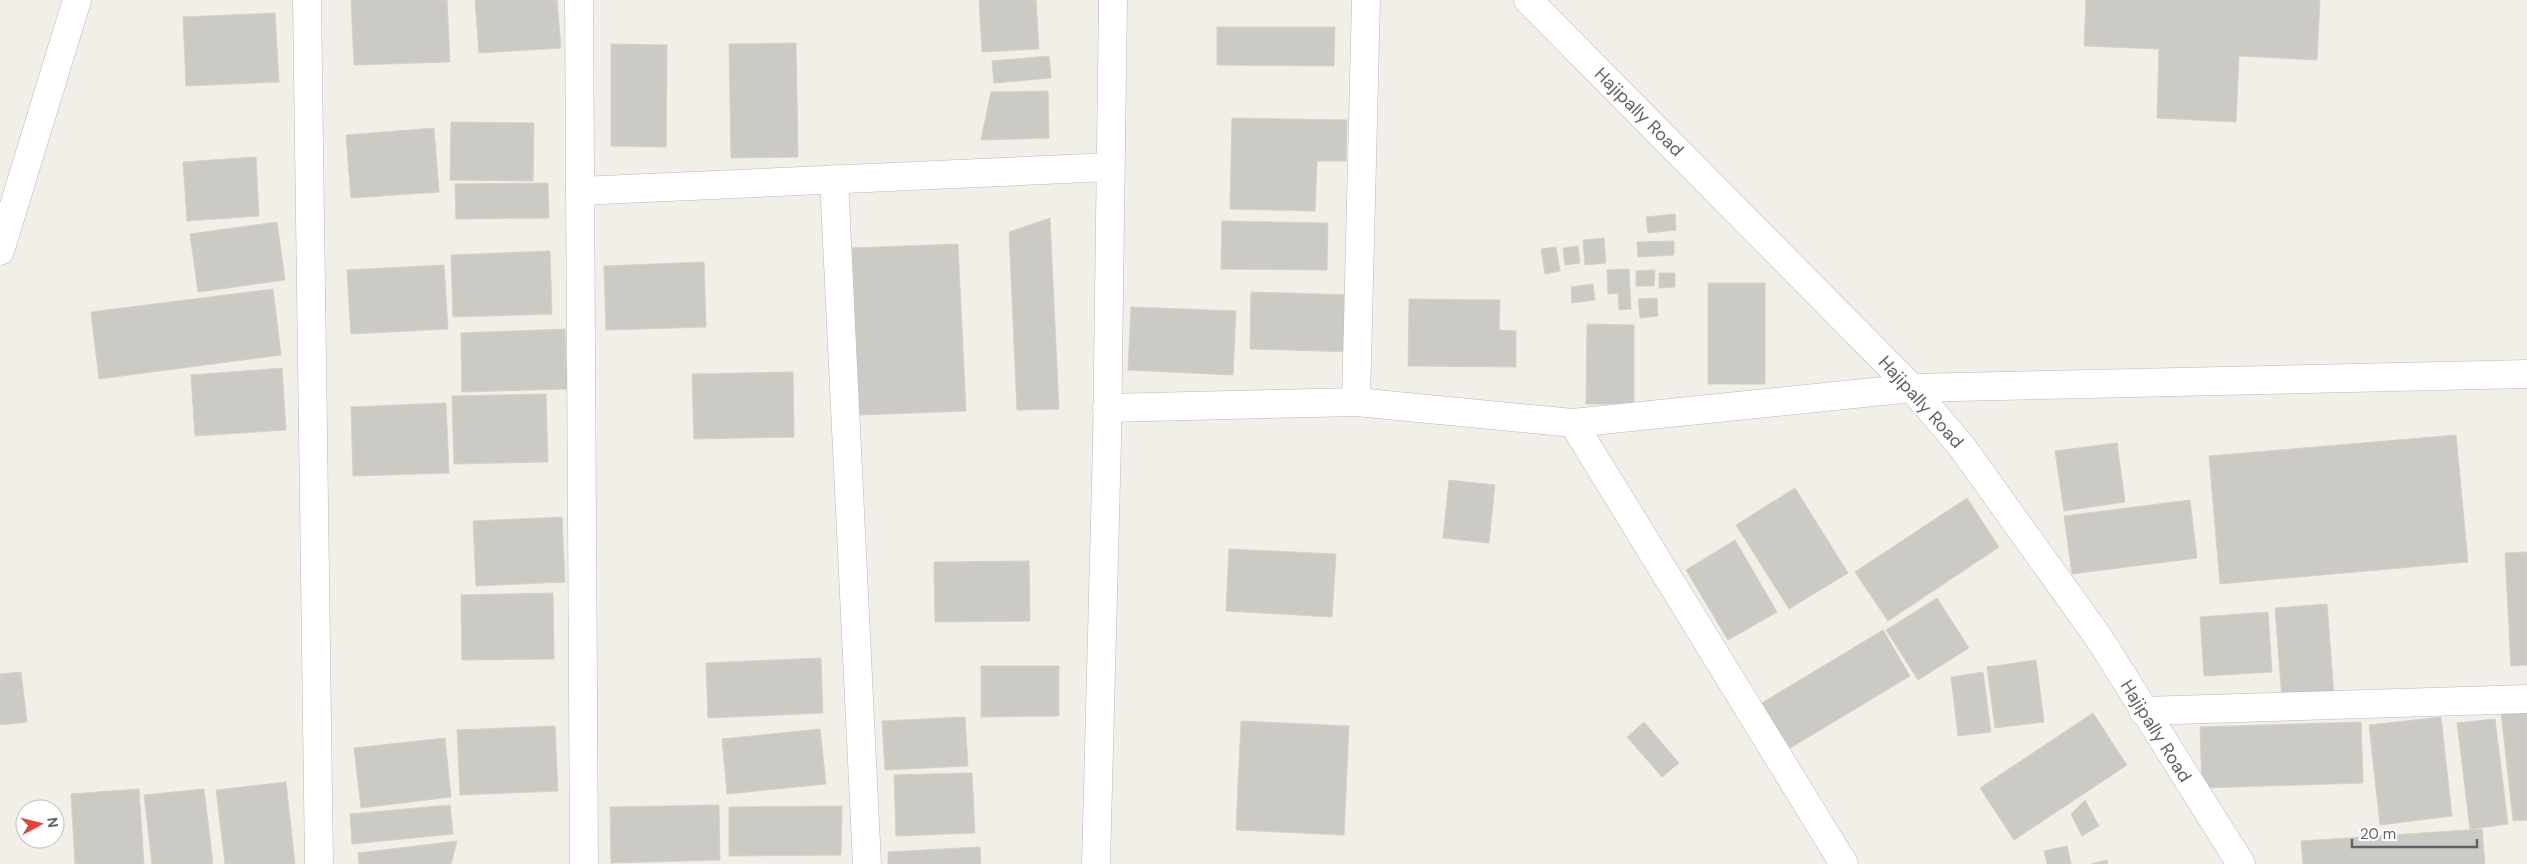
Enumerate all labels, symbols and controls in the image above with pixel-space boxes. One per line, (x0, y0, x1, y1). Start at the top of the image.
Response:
street label: Hajipally Road (1589, 62, 1689, 162)
street label: Hajipally Road (1873, 351, 1969, 453)
street label: Hajipally Road (2115, 675, 2197, 787)
north arrow (15, 799, 65, 849)
text: N (43, 816, 62, 829)
scale bar (2352, 816, 2477, 848)
text: 20 m (2360, 824, 2396, 844)

